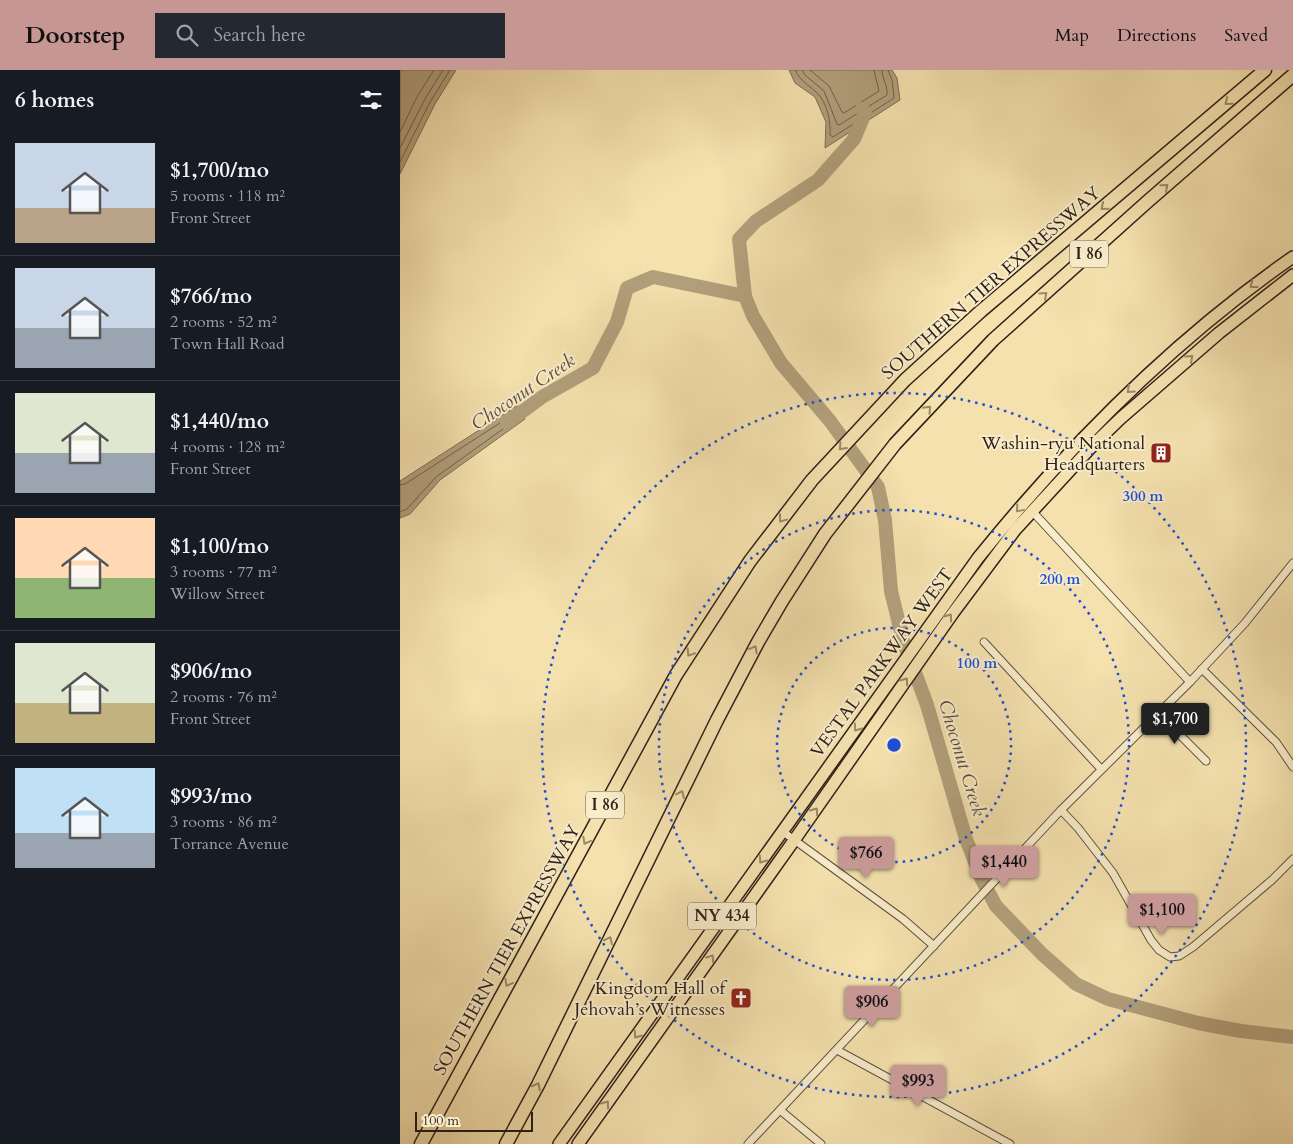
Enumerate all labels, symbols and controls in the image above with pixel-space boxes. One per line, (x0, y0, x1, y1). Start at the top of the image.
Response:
search box (155, 13, 505, 58)
text: Doorstep (25, 19, 125, 52)
icon: search (173, 21, 201, 49)
text: Search here (213, 22, 306, 48)
text: Map (1055, 23, 1089, 48)
text: Directions (1117, 23, 1196, 48)
text: Saved (1224, 23, 1268, 48)
text: 6 homes (15, 86, 94, 115)
icon: filters (357, 86, 385, 114)
one-way arrow (1224, 96, 1233, 105)
text: $1,700/mo (170, 156, 269, 185)
icon: home (55, 163, 115, 223)
street label: SOUTHERN TIER EXPRESSWAY (876, 180, 1106, 385)
one-way arrow (1159, 184, 1168, 192)
text: 5 rooms · 118 m² (170, 185, 285, 207)
one-way arrow (1100, 201, 1109, 210)
text: Front Street (170, 207, 251, 229)
road number: I 86 (1070, 240, 1108, 268)
one-way arrow (1249, 279, 1259, 288)
text: $766/mo (170, 282, 252, 311)
icon: home (55, 288, 115, 348)
one-way arrow (1038, 292, 1047, 301)
text: 2 rooms · 52 m² (170, 311, 277, 333)
text: Town Hall Road (170, 333, 285, 355)
water label: Choconut Creek (466, 347, 581, 436)
one-way arrow (1185, 355, 1194, 364)
one-way arrow (1126, 385, 1135, 394)
one-way arrow (922, 405, 931, 414)
text: $1,440/mo (170, 407, 269, 436)
icon: home (55, 413, 115, 473)
place label: Washin-ryu National Headquarters (980, 431, 1145, 477)
text: 4 rooms · 128 m² (170, 436, 285, 458)
building icon: Washin-ryu National Headquarters (1149, 441, 1173, 465)
one-way arrow (838, 442, 847, 451)
text: Front Street (170, 458, 251, 480)
text: 300 m (1123, 486, 1164, 506)
one-way arrow (1015, 503, 1024, 512)
one-way arrow (780, 513, 788, 522)
text: $1,100/mo (170, 532, 269, 561)
icon: home (55, 538, 115, 598)
text: 3 rooms · 77 m² (170, 561, 277, 583)
street label: VESTAL PARKWAY WEST (805, 563, 959, 763)
text: 200 m (1040, 569, 1081, 589)
text: Willow Street (170, 583, 265, 605)
one-way arrow (943, 613, 952, 623)
one-way arrow (748, 645, 758, 654)
one-way arrow (687, 648, 697, 657)
text: 100 m (957, 653, 998, 673)
text: $906/mo (170, 657, 252, 686)
icon: home (55, 663, 115, 723)
one-way arrow (899, 677, 908, 686)
text: 2 rooms · 76 m² (170, 686, 277, 708)
water label: Choconut Creek (932, 697, 992, 820)
pin: $1,700 (1134, 702, 1216, 745)
text: Front Street (170, 708, 251, 730)
text: $1,700 (1152, 708, 1198, 730)
one-way arrow (854, 722, 863, 732)
centre of rings (885, 736, 903, 754)
text: $993/mo (170, 782, 252, 811)
icon: home (55, 788, 115, 848)
one-way arrow (675, 790, 685, 799)
road number: I 86 (586, 792, 624, 818)
one-way arrow (809, 807, 818, 817)
text: 3 rooms · 86 m² (170, 811, 277, 833)
street label: SOUTHERN TIER EXPRESSWAY (428, 820, 587, 1080)
text: Torrance Avenue (170, 833, 289, 855)
one-way arrow (582, 836, 592, 845)
pin: $766 (836, 836, 896, 879)
text: $766 (850, 842, 882, 864)
pin: $1,440 (963, 846, 1045, 888)
text: $1,440 (981, 851, 1027, 873)
one-way arrow (759, 854, 768, 864)
pin: $1,100 (1121, 894, 1203, 936)
text: $1,100 (1139, 899, 1185, 921)
road number: NY 434 (688, 902, 756, 929)
one-way arrow (603, 936, 614, 945)
one-way arrow (705, 954, 714, 964)
place label: Kingdom Hall of Jehovah’s Witnesses (571, 976, 729, 1022)
one-way arrow (504, 978, 514, 987)
church icon: Kingdom Hall of Jehovah’s Witnesses (729, 986, 753, 1010)
pin: $906 (842, 986, 902, 1028)
text: $906 (856, 991, 888, 1013)
one-way arrow (634, 1029, 643, 1039)
pin: $993 (888, 1064, 948, 1107)
text: $993 (902, 1070, 934, 1092)
one-way arrow (531, 1082, 541, 1091)
one-way arrow (600, 1101, 609, 1110)
scale bar (415, 1109, 532, 1132)
text: 100 m (422, 1111, 459, 1130)

